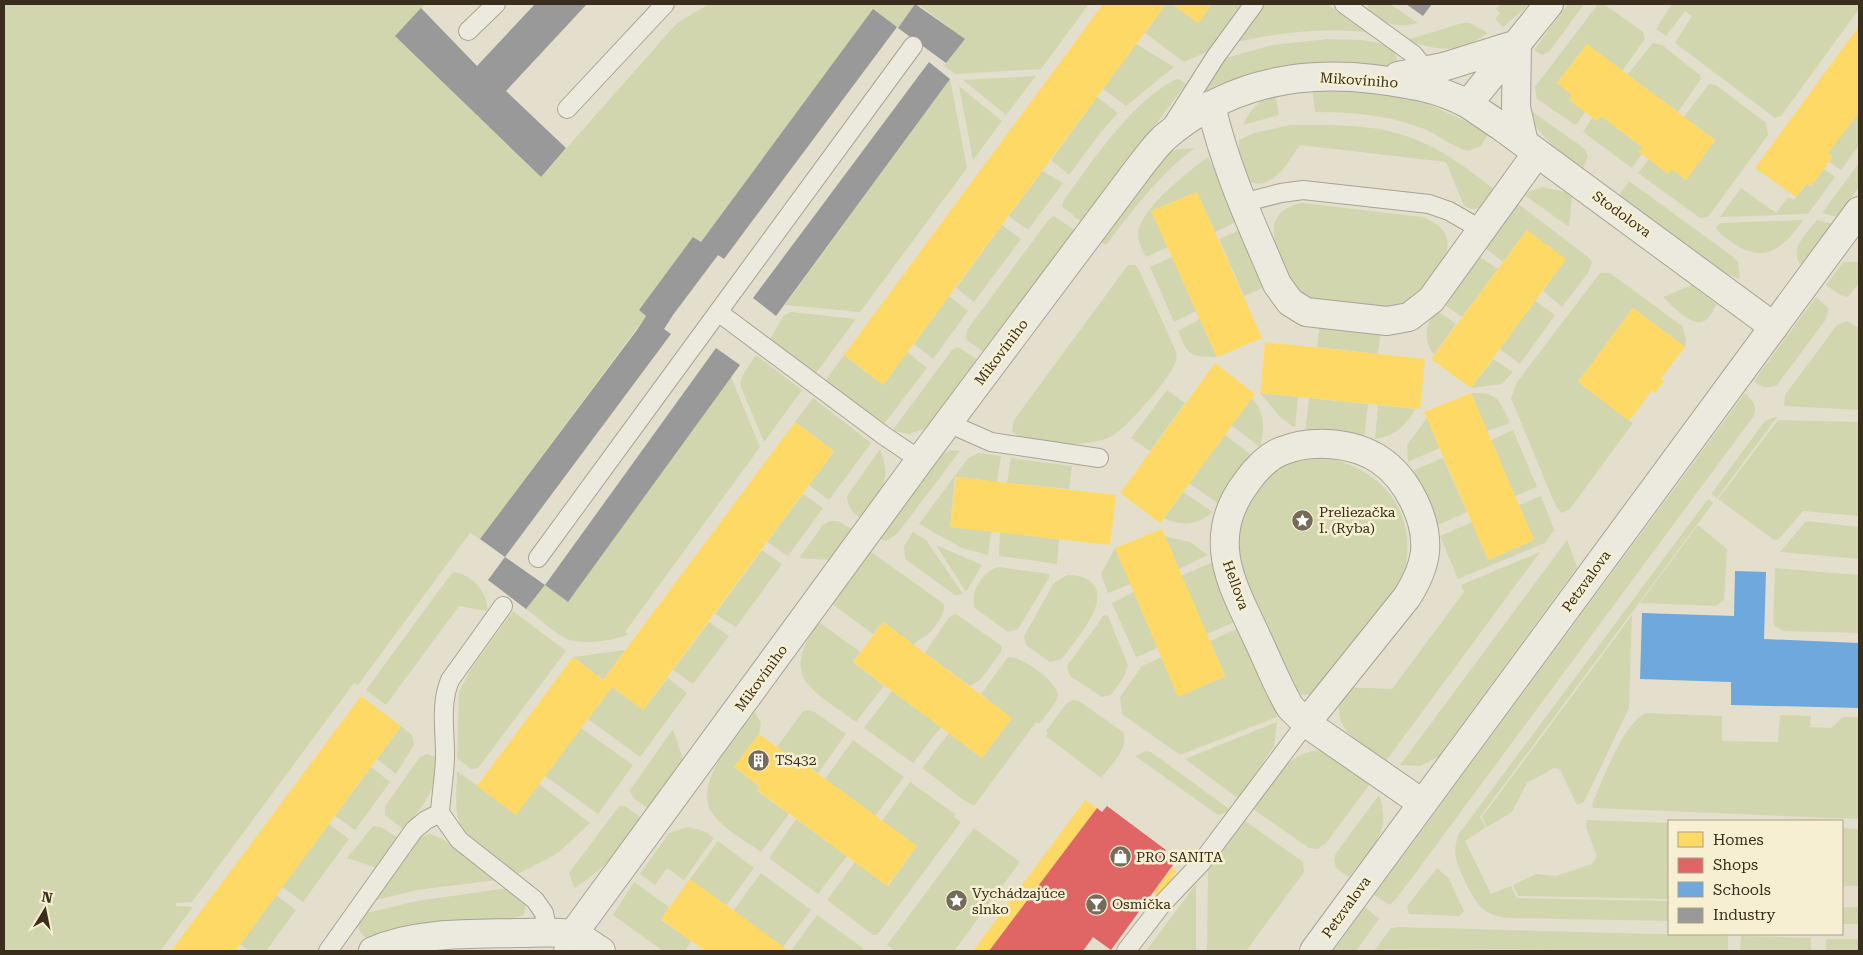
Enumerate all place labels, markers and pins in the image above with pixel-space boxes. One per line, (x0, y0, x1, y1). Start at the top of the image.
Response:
place label: Preliezačka I. (Ryba) (1319, 504, 1396, 536)
place icon: Preliezačka I. (Ryba) (1291, 508, 1315, 532)
building icon: TS432 (747, 748, 771, 772)
place label: TS432 (775, 752, 817, 768)
shop icon: PRO SANITA (1108, 845, 1132, 869)
place label: PRO SANITA (1136, 849, 1223, 865)
place label: Vychádzajúce slnko (972, 885, 1066, 917)
place icon: Vychádzajúce slnko (944, 889, 968, 913)
bar icon: Osmička (1084, 892, 1108, 916)
place label: Osmička (1112, 896, 1171, 912)

